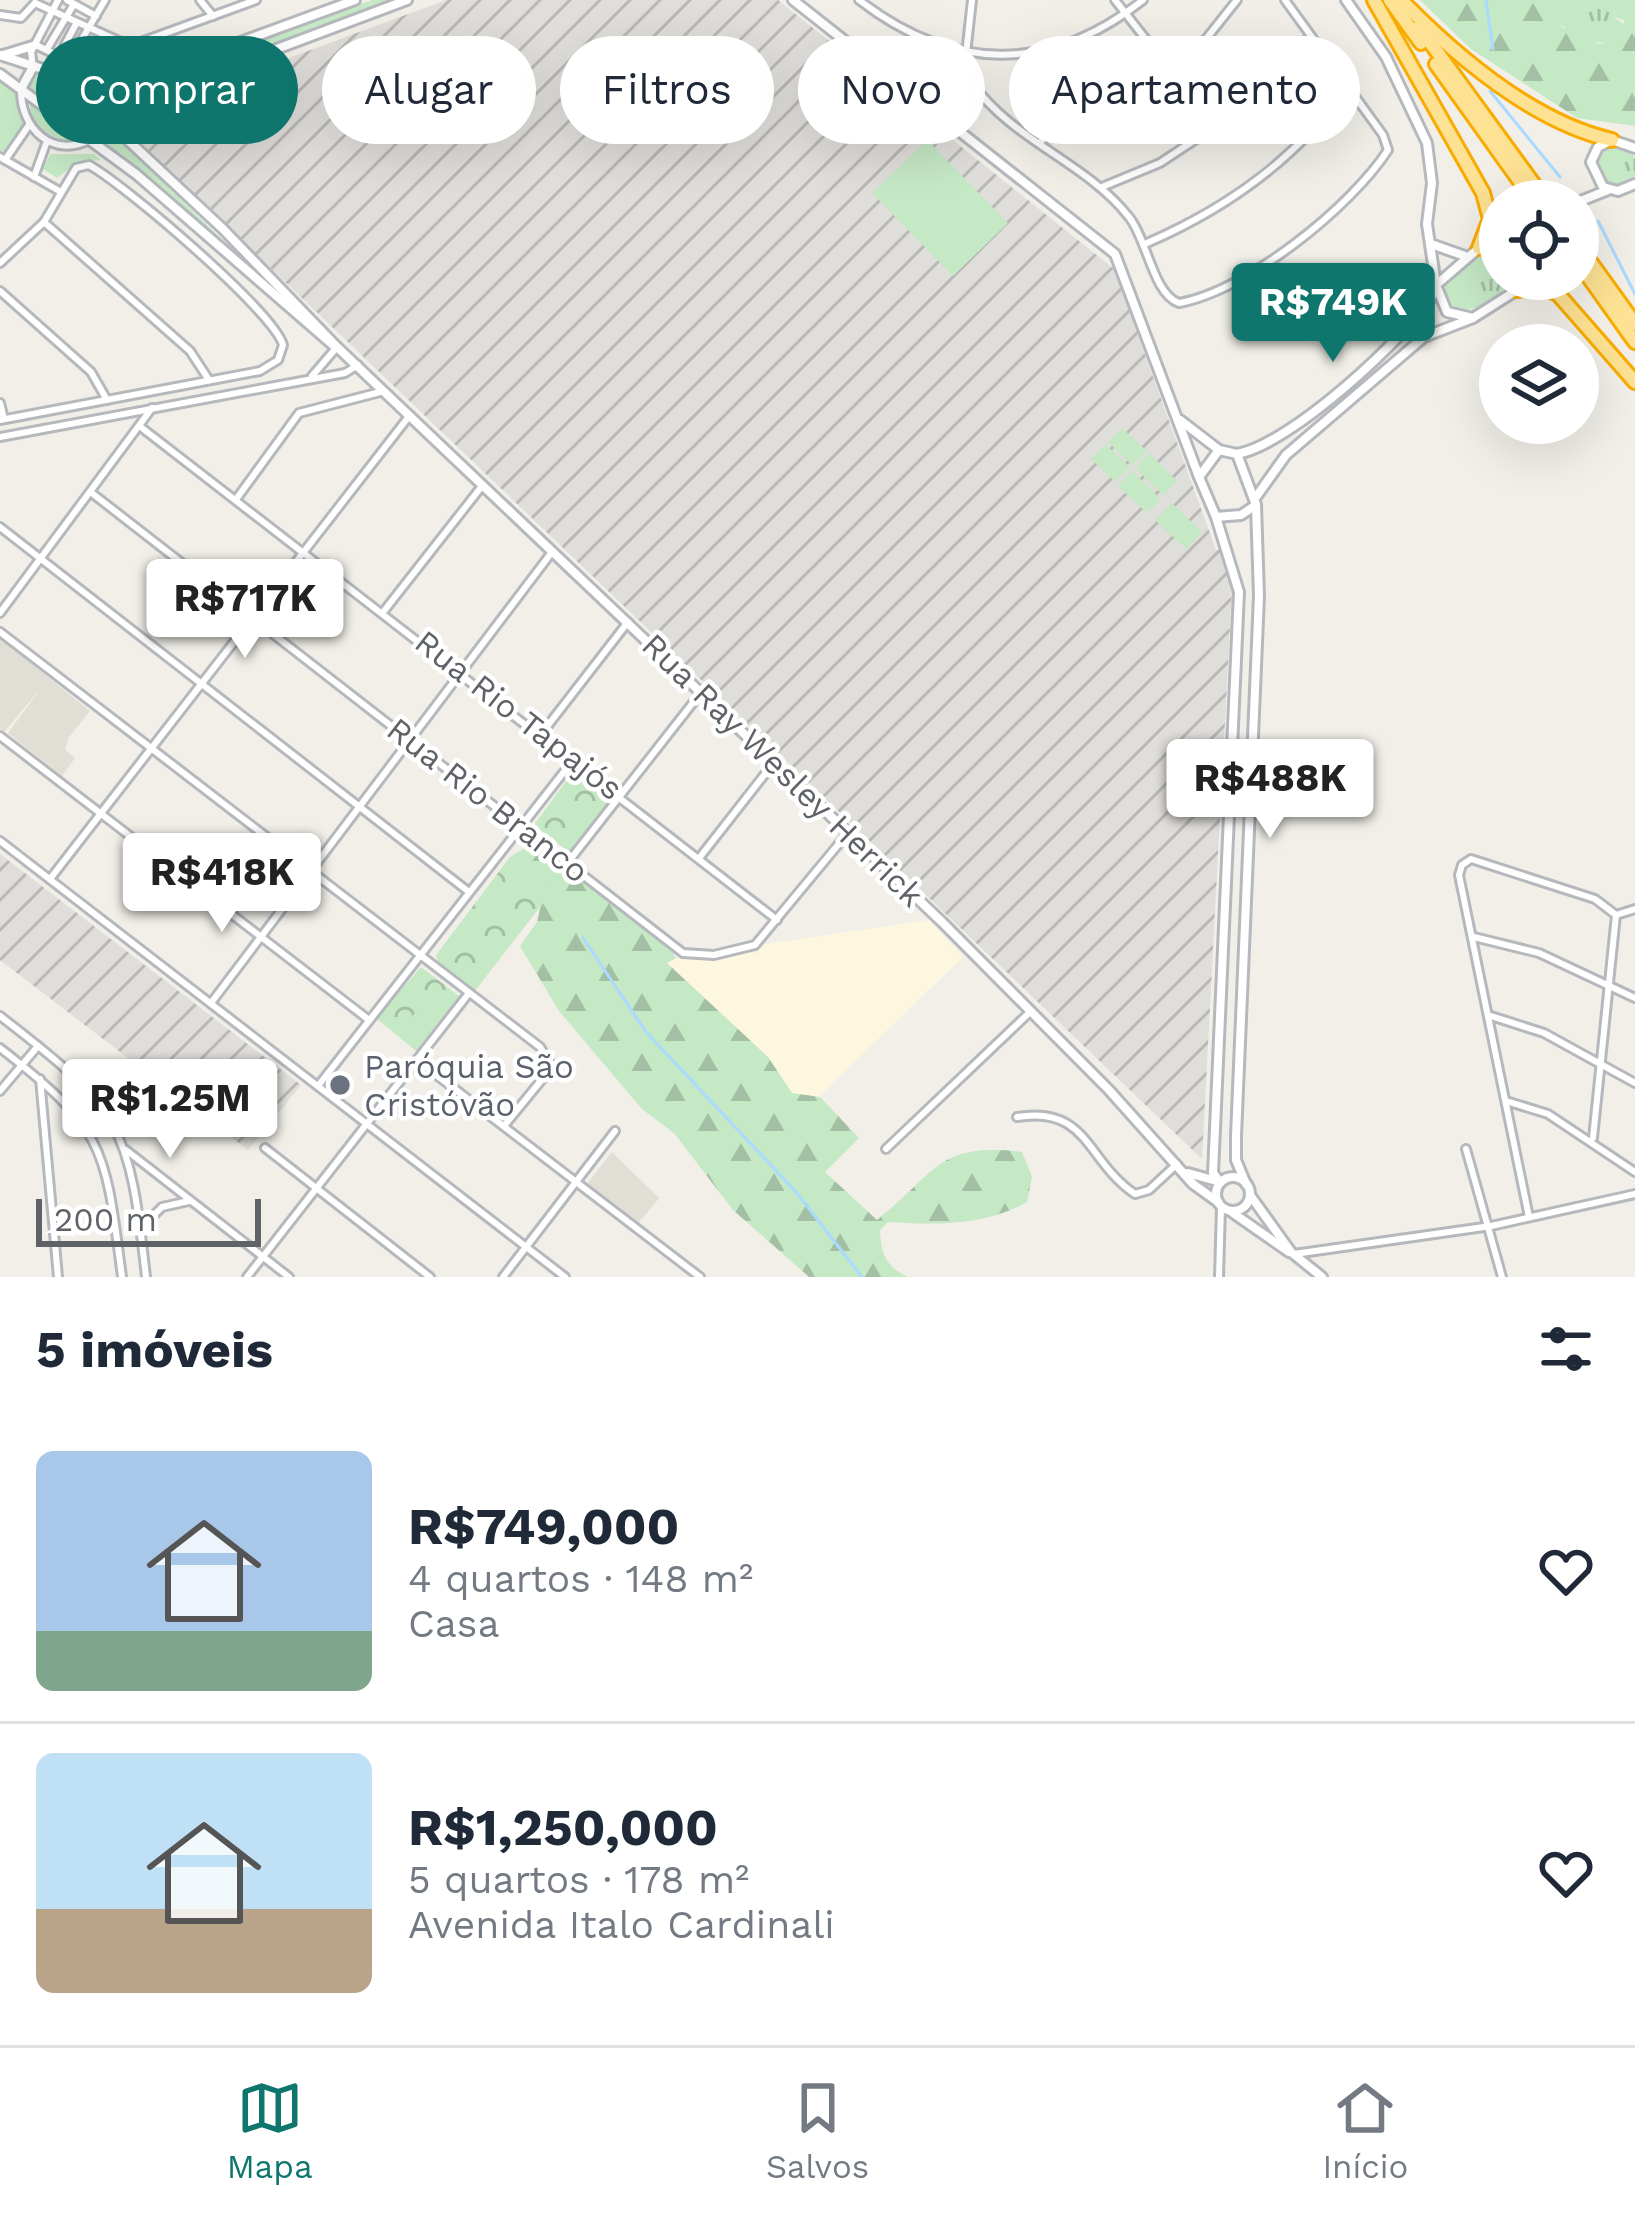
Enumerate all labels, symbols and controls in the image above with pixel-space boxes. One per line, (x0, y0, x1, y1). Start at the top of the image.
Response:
chip: Comprar (36, 36, 298, 144)
chip: Alugar (322, 36, 536, 144)
chip: Filtros (560, 36, 774, 144)
chip: Novo (798, 36, 985, 144)
chip: Apartamento (1009, 36, 1360, 144)
map controls (1479, 180, 1599, 444)
button: locate (1479, 180, 1599, 300)
pin: R$749K (1235, 263, 1431, 365)
text: R$749K (1259, 279, 1407, 324)
button: layers (1479, 324, 1599, 444)
pin: R$717K (147, 559, 343, 661)
text: R$717K (173, 575, 317, 620)
street label: Rua Rio Tapajós (408, 622, 630, 808)
street label: Rua Ray Wesley Herrick (634, 625, 932, 915)
street label: Rua Rio Branco (380, 709, 596, 891)
pin: R$488K (1172, 739, 1368, 841)
text: R$488K (1194, 755, 1347, 800)
pin: R$418K (124, 833, 320, 935)
text: R$418K (150, 849, 294, 894)
place label: Paróquia São Cristóvão (364, 1047, 574, 1124)
pin: R$1.25M (59, 1059, 281, 1161)
marker: Paróquia São Cristóvão (327, 1072, 353, 1098)
text: R$1.25M (89, 1075, 251, 1120)
scale bar (36, 1193, 261, 1246)
text: 200 m (54, 1200, 157, 1239)
icon: filters (1533, 1316, 1599, 1382)
text: 5 imóveis (36, 1320, 273, 1379)
text: R$749,000 (408, 1497, 679, 1556)
icon: home (132, 1499, 276, 1643)
icon: heart (1533, 1538, 1599, 1604)
text: 4 quartos · 148 m² (408, 1556, 753, 1601)
text: Casa (408, 1601, 499, 1646)
text: R$1,250,000 (408, 1798, 718, 1857)
icon: home (132, 1801, 276, 1945)
icon: heart (1533, 1840, 1599, 1906)
text: 5 quartos · 178 m² (408, 1857, 749, 1902)
text: Avenida Italo Cardinali (408, 1902, 835, 1947)
tab: Mapa (227, 2075, 313, 2186)
tab: Salvos (766, 2075, 869, 2186)
tab: Início (1322, 2075, 1408, 2186)

